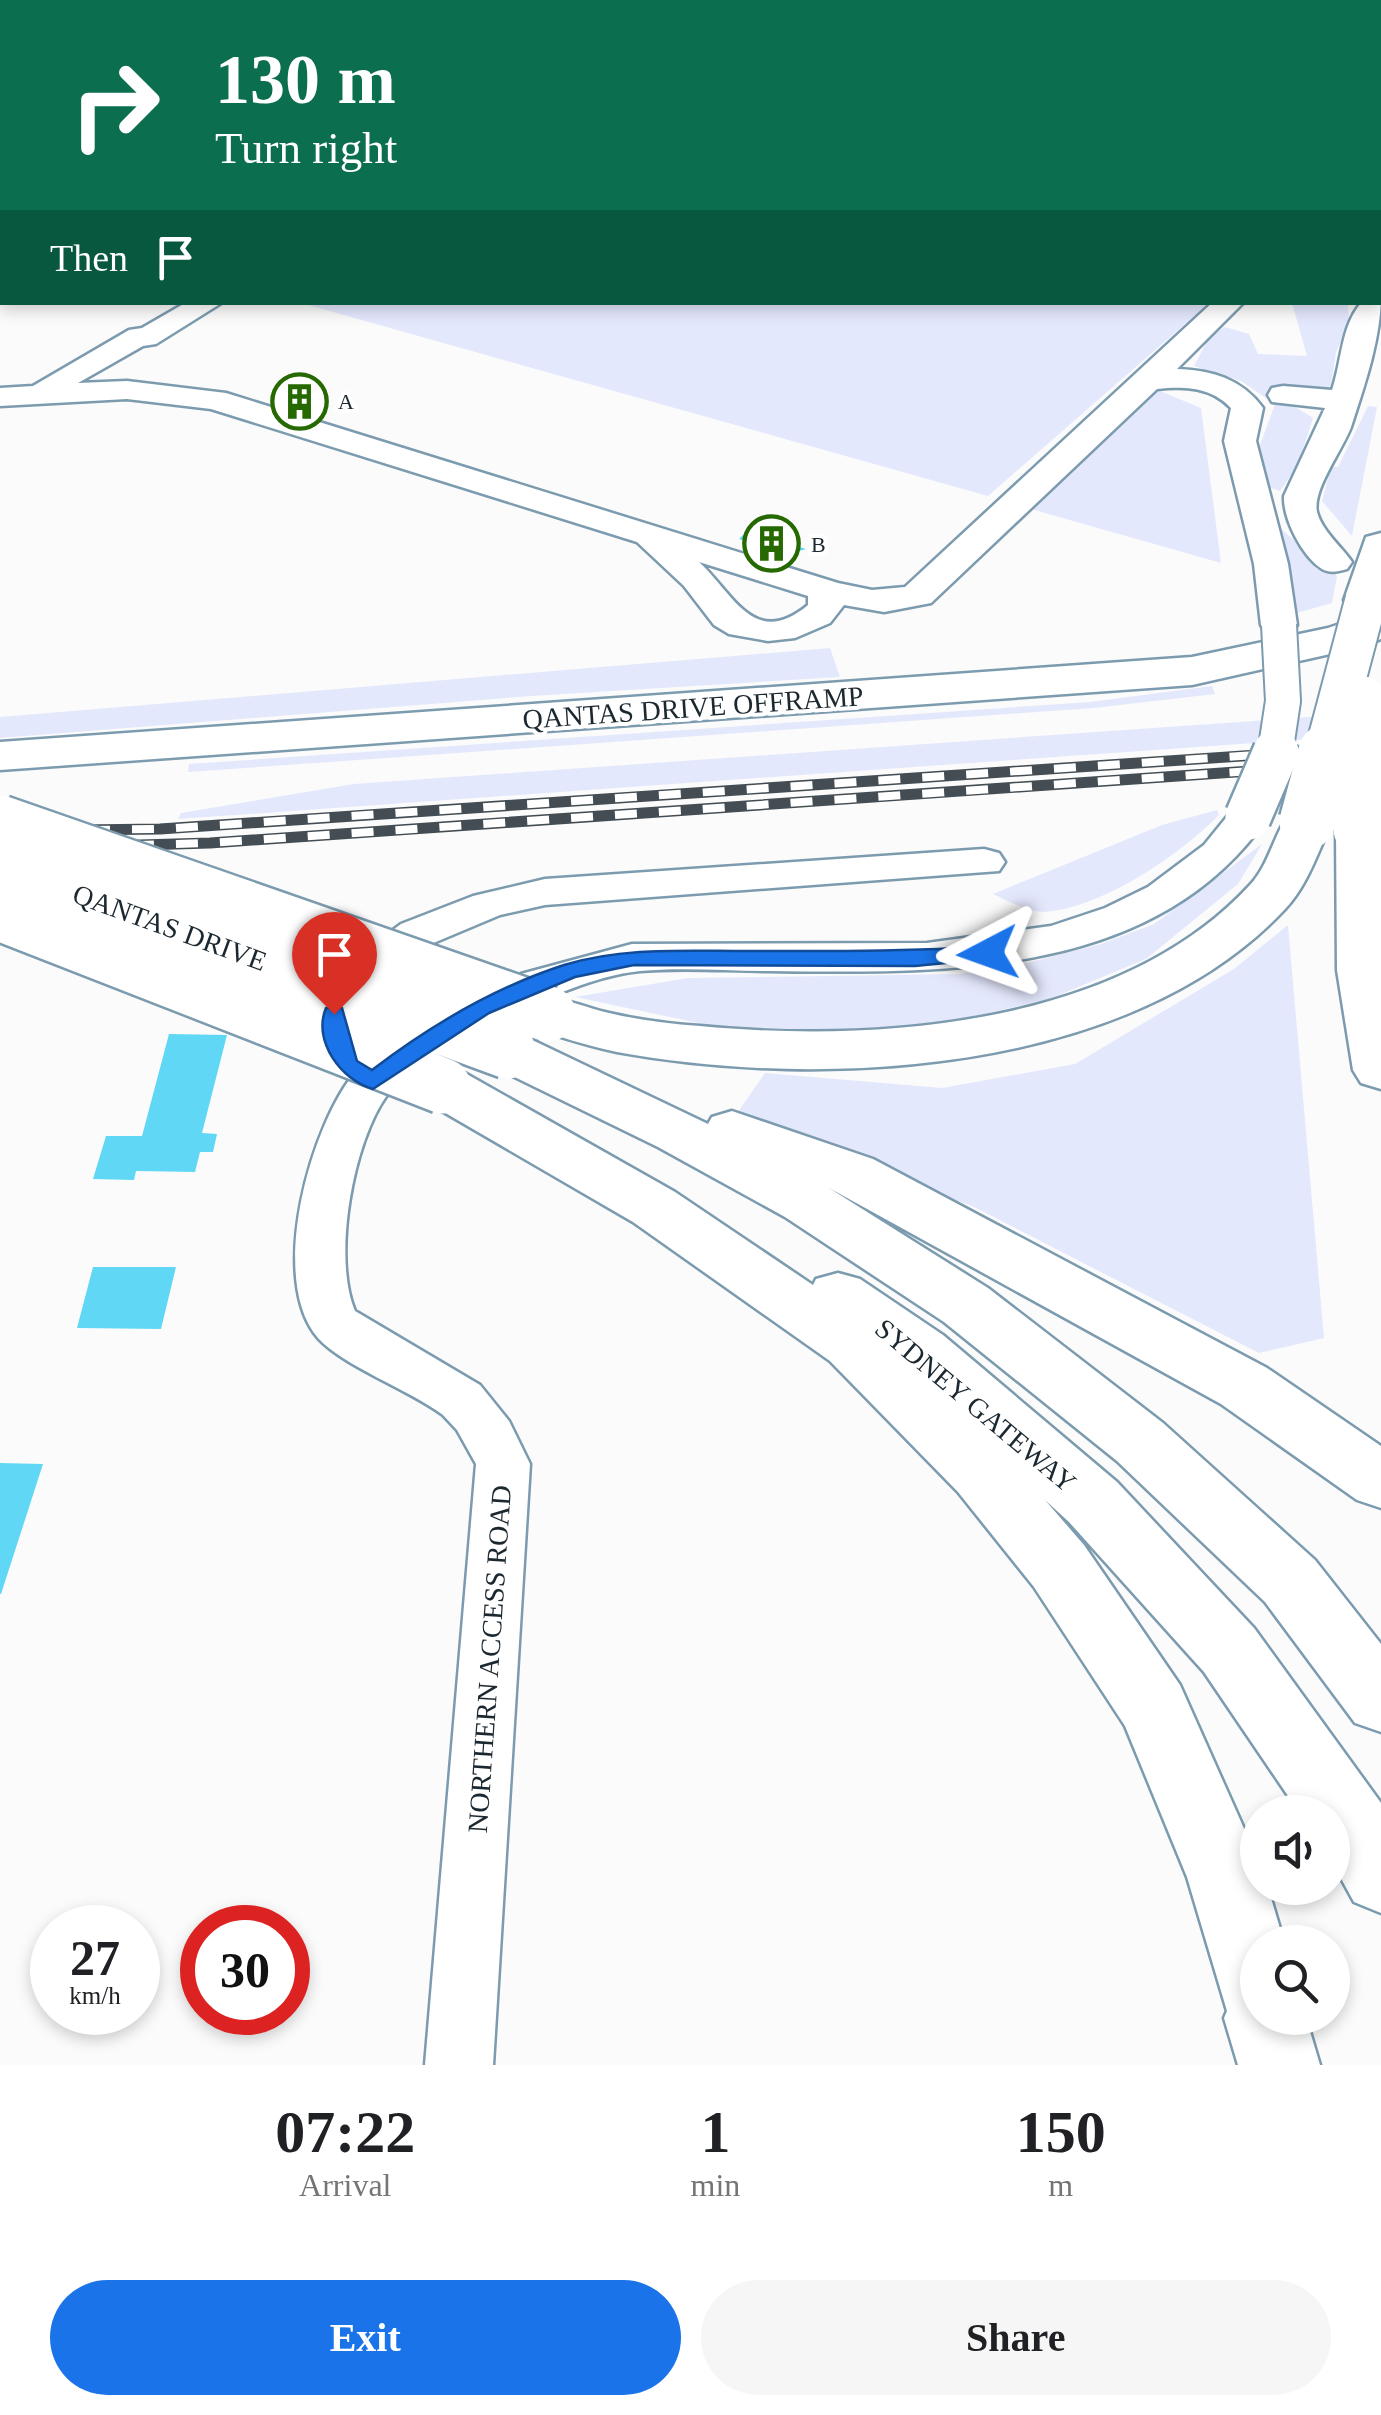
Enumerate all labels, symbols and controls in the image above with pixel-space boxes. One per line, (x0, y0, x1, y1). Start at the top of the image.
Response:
icon: right (50, 40, 180, 170)
text: 130 m (215, 41, 396, 118)
text: Turn right (215, 123, 397, 173)
icon: arrive (148, 230, 203, 285)
text: Then (50, 237, 128, 279)
building icon: A (269, 371, 329, 431)
place label: A (338, 389, 354, 414)
building icon: B (742, 514, 802, 574)
place label: B (811, 532, 826, 557)
street label: QANTAS DRIVE OFFRAMP (522, 680, 864, 735)
street label: QANTAS DRIVE (69, 878, 271, 977)
position arrow (936, 901, 1040, 1005)
pin (292, 912, 377, 1015)
icon: arrive (307, 927, 362, 982)
street label: SYDNEY GATEWAY (869, 1312, 1082, 1498)
street label: NORTHERN ACCESS ROAD (462, 1484, 517, 1834)
map controls (1240, 1795, 1350, 2035)
button: sound (1240, 1795, 1350, 1905)
speed limit sign: 30 (180, 1905, 310, 2035)
button: search (1240, 1925, 1350, 2035)
text: 27 (70, 1930, 120, 1986)
text: km/h (69, 1982, 121, 2009)
text: 07:22 (275, 2099, 415, 2165)
text: 1 (700, 2099, 730, 2165)
text: 150 (1016, 2099, 1106, 2165)
text: Arrival (299, 2167, 391, 2203)
text: min (691, 2167, 740, 2203)
text: m (1048, 2167, 1073, 2203)
button: Exit (50, 2280, 681, 2395)
button: Share (701, 2280, 1331, 2395)

